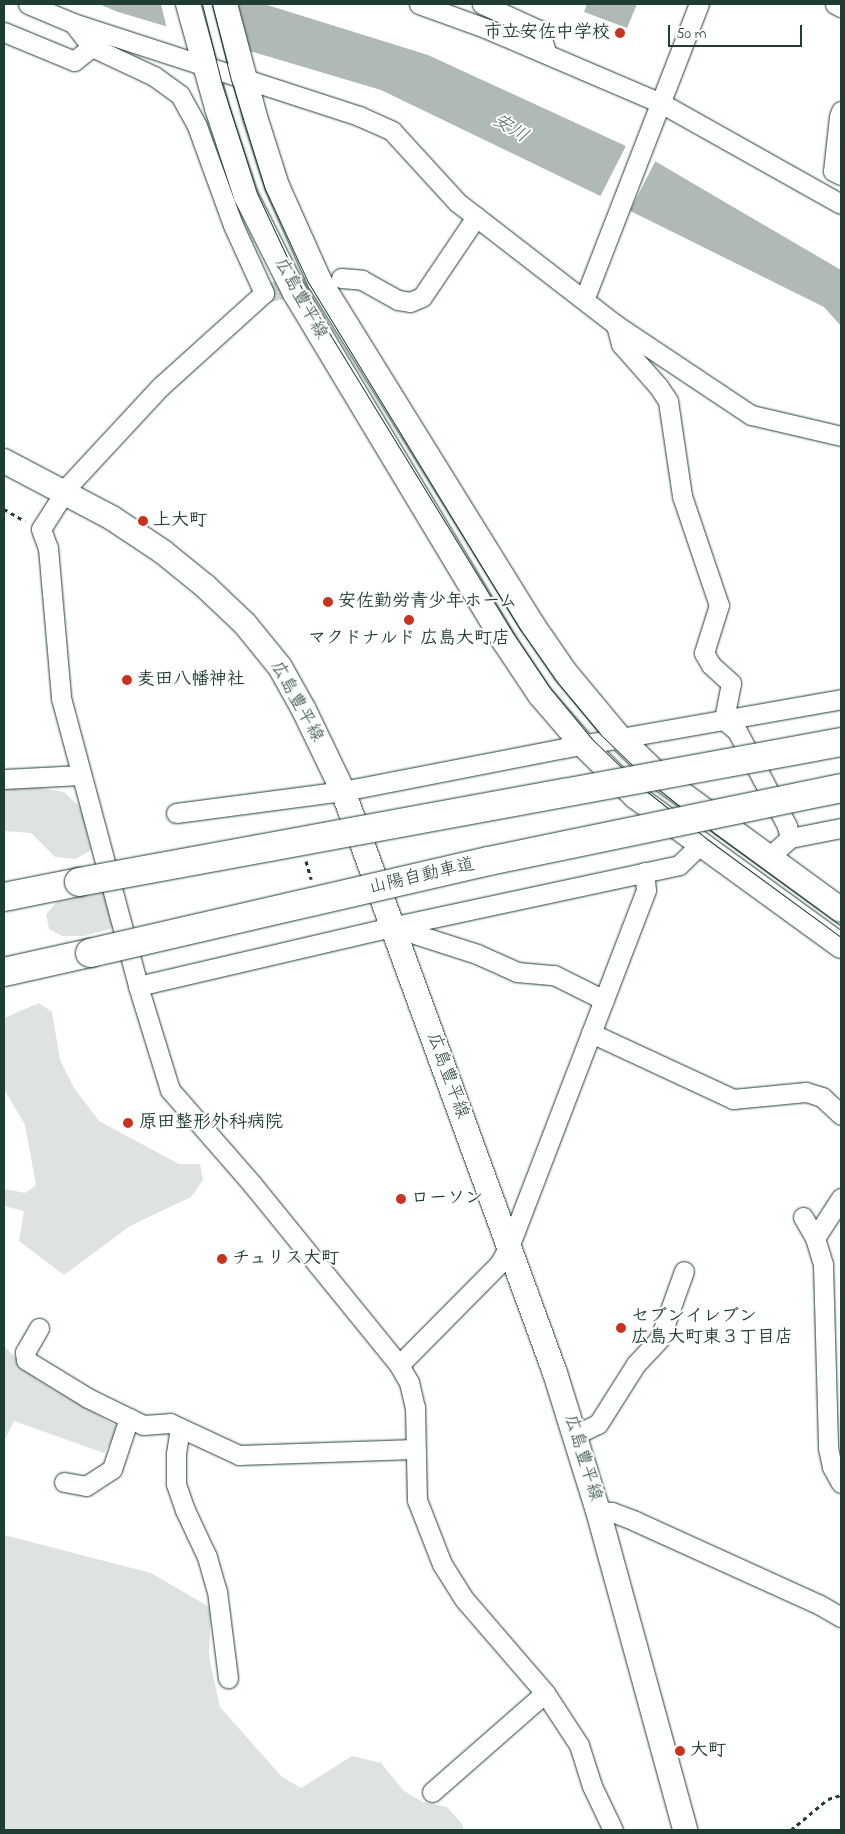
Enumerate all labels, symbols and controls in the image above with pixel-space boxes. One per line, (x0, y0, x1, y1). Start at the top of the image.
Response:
scale bar (670, 15, 804, 47)
place label: 市立安佐中学校 (484, 22, 610, 44)
text: 50 m (676, 23, 706, 45)
marker: 市立安佐中学校 (614, 27, 626, 39)
water label: 安川 (488, 109, 532, 149)
street label: 広島豊平線 (269, 254, 331, 344)
place label: 上大町 (153, 510, 207, 532)
marker: 上大町 (137, 515, 149, 527)
place label: 安佐勤労青少年ホーム (338, 591, 518, 613)
marker: 安佐勤労青少年ホーム (322, 596, 334, 608)
marker: マクドナルド 広島大町店 (403, 614, 415, 626)
place label: マクドナルド 広島大町店 (308, 628, 510, 650)
street label: 広島豊平線 (265, 657, 327, 747)
place label: 麦田八幡神社 (137, 669, 245, 691)
marker: 麦田八幡神社 (121, 674, 133, 686)
street label: 山陽自動車道 (367, 854, 477, 900)
street label: 広島豊平線 (421, 1030, 473, 1122)
place label: 原田整形外科病院 (139, 1112, 283, 1134)
marker: 原田整形外科病院 (121, 1116, 135, 1130)
place label: ローソン (411, 1188, 483, 1210)
marker: ローソン (395, 1193, 407, 1205)
place label: チュリス大町 (232, 1248, 340, 1270)
marker: チュリス大町 (216, 1253, 228, 1265)
place label: セブンイレブン 広島大町東３丁目店 (631, 1307, 793, 1350)
marker: セブンイレブン 広島大町東３丁目店 (615, 1322, 627, 1334)
street label: 広島豊平線 (559, 1412, 605, 1504)
place label: 大町 (690, 1740, 726, 1762)
marker: 大町 (674, 1745, 686, 1757)

